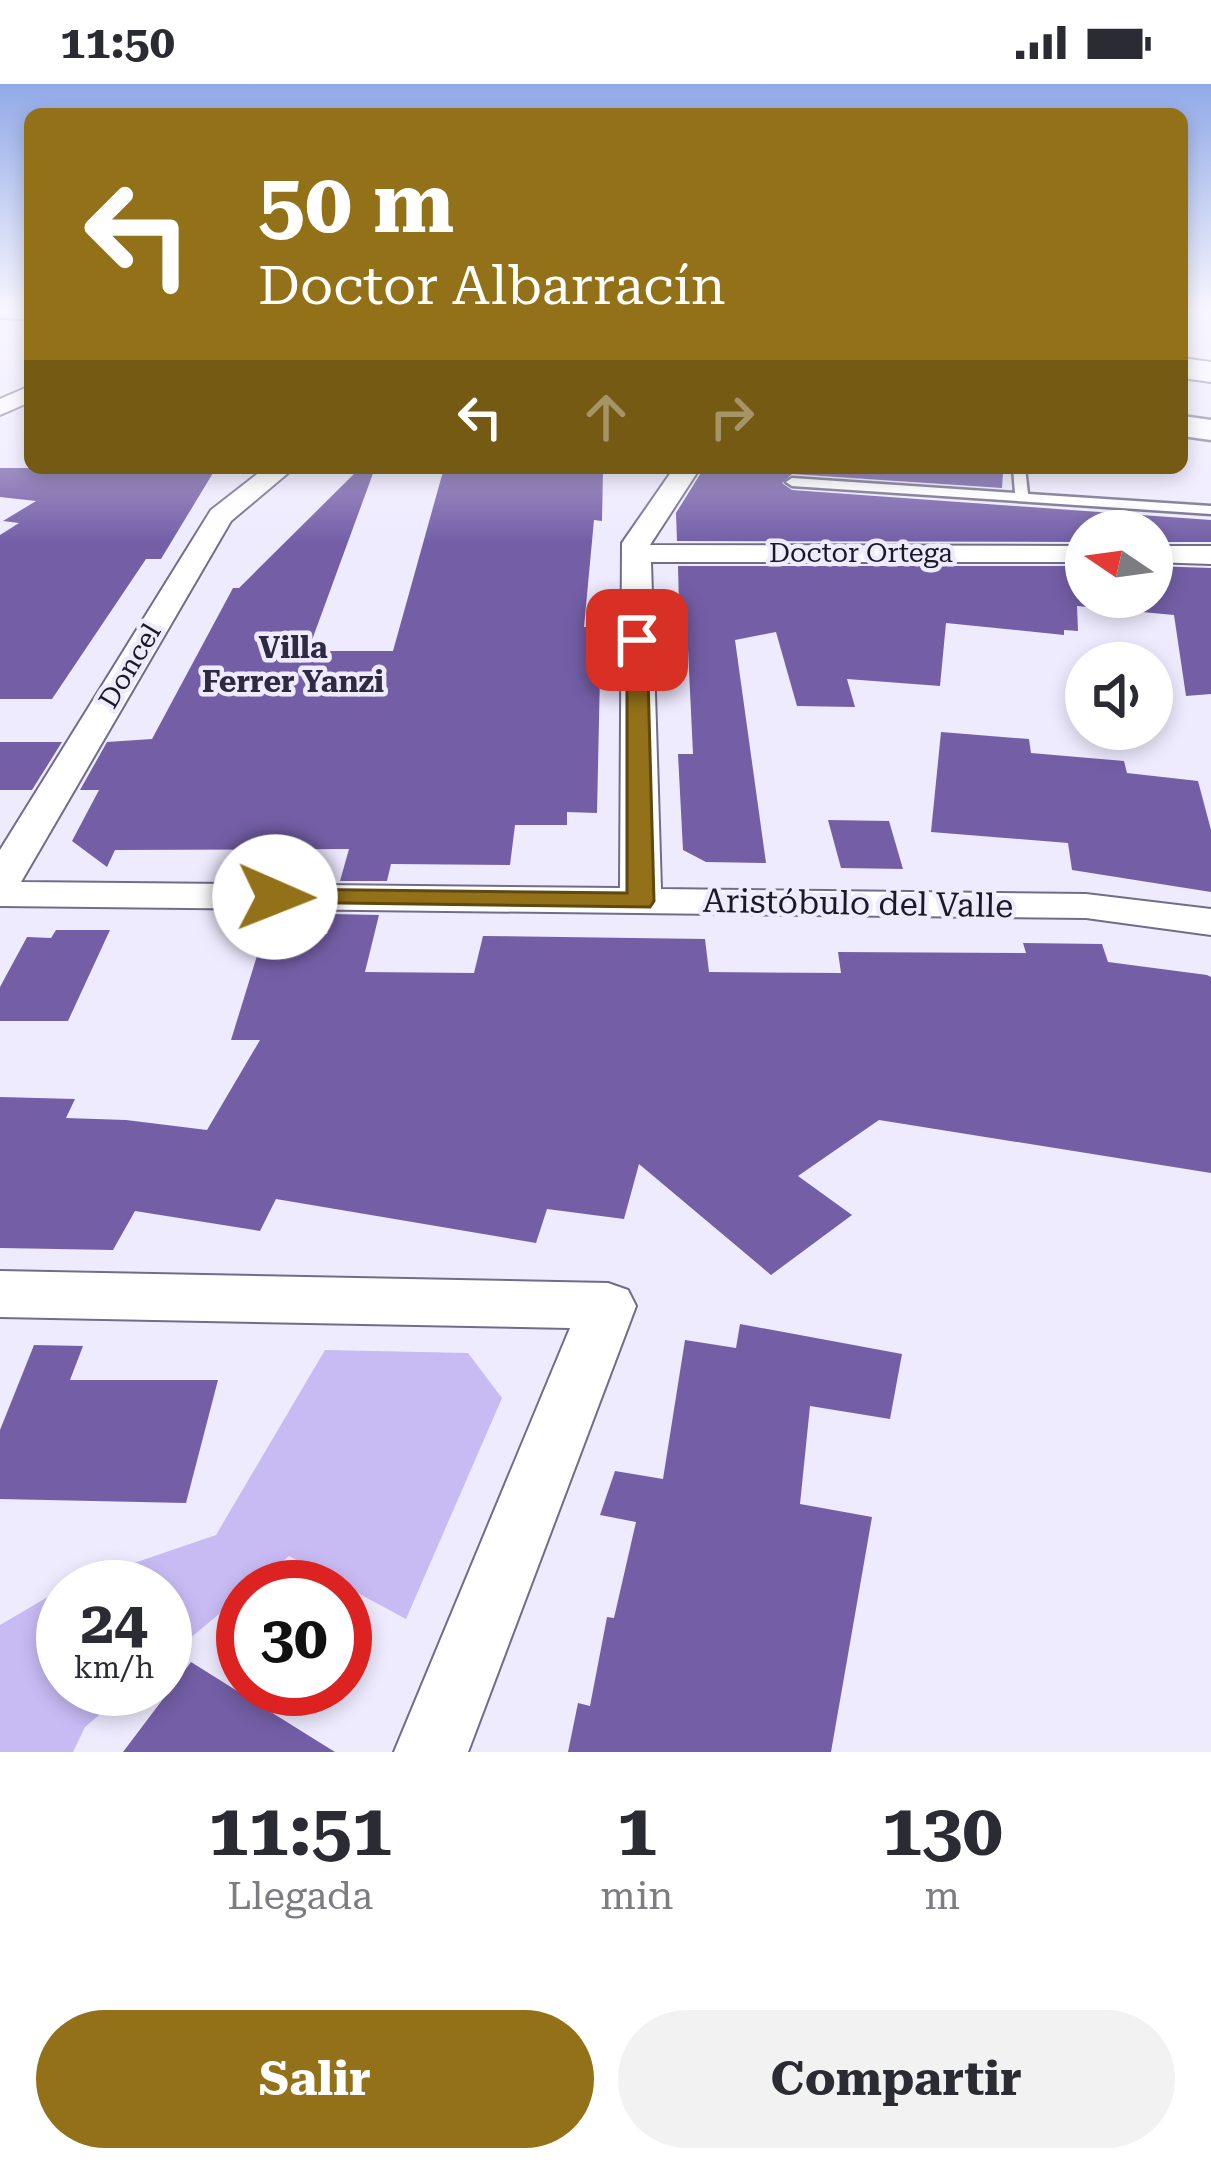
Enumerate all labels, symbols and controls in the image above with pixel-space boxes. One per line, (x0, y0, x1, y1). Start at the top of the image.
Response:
text: 11:50 (60, 16, 175, 69)
text: 50 m (258, 154, 454, 252)
icon: left (60, 156, 216, 312)
text: Doctor Albarracín (258, 254, 726, 317)
icon: left (447, 384, 513, 450)
icon: ahead (573, 384, 639, 450)
icon: right (699, 384, 765, 450)
north arrow (1065, 510, 1173, 618)
map controls (1065, 510, 1173, 750)
street label: Doctor Ortega (769, 537, 953, 569)
pin (586, 589, 688, 691)
icon: arrive (604, 607, 670, 673)
street label: Doncel (92, 618, 168, 714)
district label: Villa Ferrer Yanzi (202, 630, 384, 699)
button: sound (1065, 642, 1173, 750)
position arrow (212, 834, 338, 960)
street label: Aristóbulo del Valle (702, 881, 1014, 925)
speed limit sign: 30 (216, 1560, 372, 1716)
text: 24 (80, 1587, 148, 1658)
text: km/h (74, 1650, 154, 1685)
text: 11:51 (208, 1788, 392, 1873)
text: 1 (617, 1788, 657, 1873)
text: 130 (882, 1788, 1003, 1873)
text: Llegada (227, 1873, 373, 1919)
text: min (600, 1873, 674, 1919)
text: m (924, 1873, 960, 1919)
button: Salir (36, 2010, 594, 2148)
button: Compartir (618, 2010, 1175, 2148)

